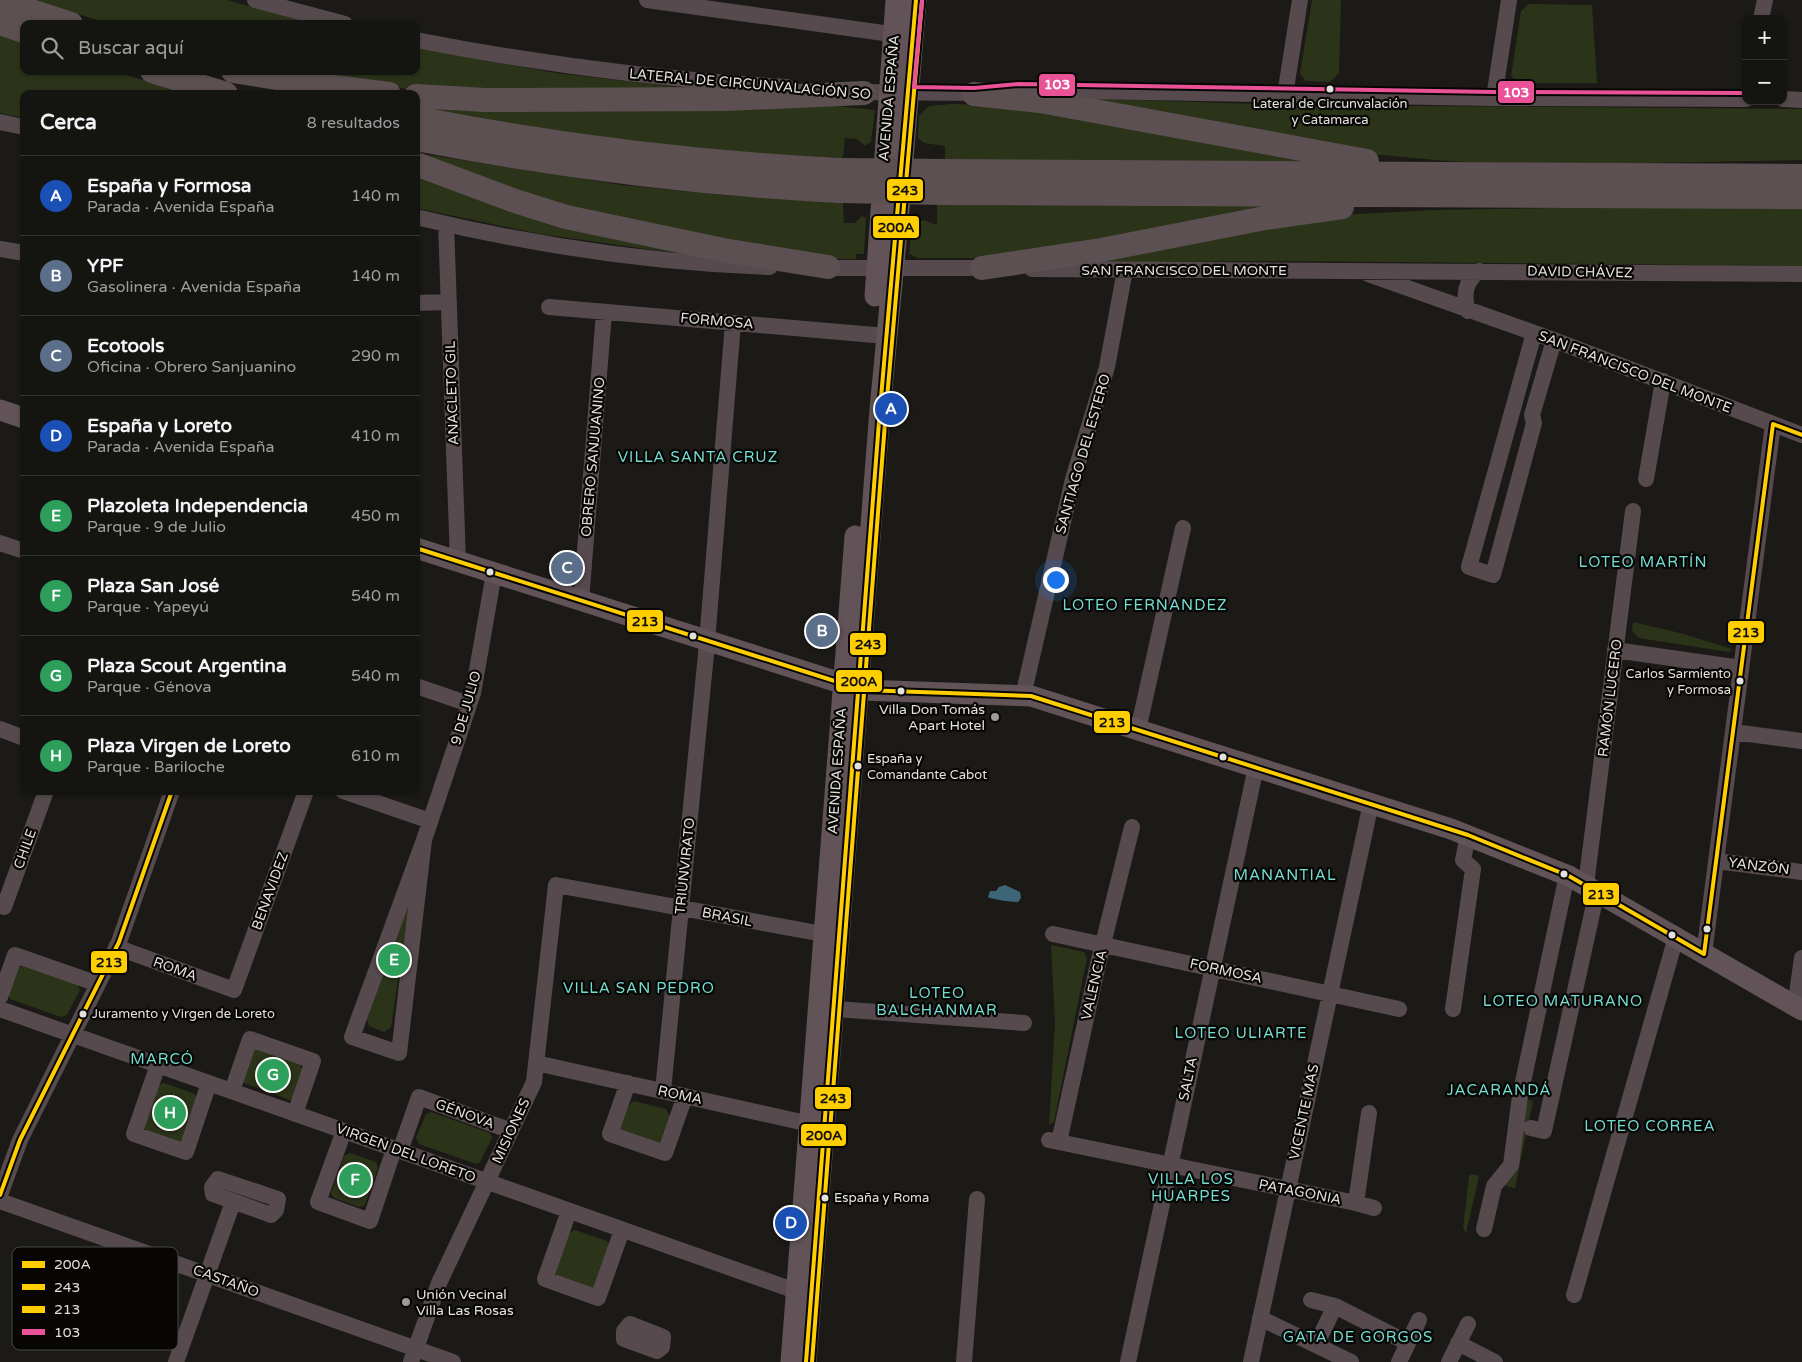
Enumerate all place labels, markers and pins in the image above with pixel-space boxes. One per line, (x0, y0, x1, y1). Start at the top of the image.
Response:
marker: Lateral de Circunvalación y Catamarca (1325, 84, 1335, 94)
place label: Lateral de Circunvalación y Catamarca (1252, 96, 1408, 128)
pin: A (875, 390, 907, 428)
pin: C (551, 549, 583, 587)
unlabelled marker (485, 567, 495, 577)
pin: B (806, 612, 838, 650)
unlabelled marker (688, 631, 698, 641)
place label: Carlos Sarmiento y Formosa (1626, 666, 1731, 698)
marker: Carlos Sarmiento y Formosa (1735, 676, 1745, 686)
unlabelled marker (896, 686, 906, 696)
place label: Villa Don Tomás Apart Hotel (879, 701, 985, 734)
marker: Villa Don Tomás Apart Hotel (989, 711, 1001, 723)
place label: España y Comandante Cabot (867, 751, 987, 783)
unlabelled marker (1218, 752, 1228, 762)
marker: España y Comandante Cabot (853, 761, 863, 771)
unlabelled marker (1559, 869, 1569, 879)
unlabelled marker (1702, 924, 1712, 934)
unlabelled marker (1667, 930, 1677, 940)
pin: E (378, 941, 410, 979)
place label: Juramento y Virgen de Loreto (92, 1006, 275, 1022)
marker: Juramento y Virgen de Loreto (78, 1009, 88, 1019)
pin: G (257, 1056, 289, 1094)
pin: H (154, 1094, 186, 1132)
pin: F (339, 1161, 371, 1199)
place label: España y Roma (834, 1190, 929, 1206)
marker: España y Roma (820, 1193, 830, 1203)
pin: D (775, 1204, 807, 1242)
place label: Unión Vecinal Villa Las Rosas (416, 1286, 514, 1319)
marker: Unión Vecinal Villa Las Rosas (400, 1296, 412, 1308)

